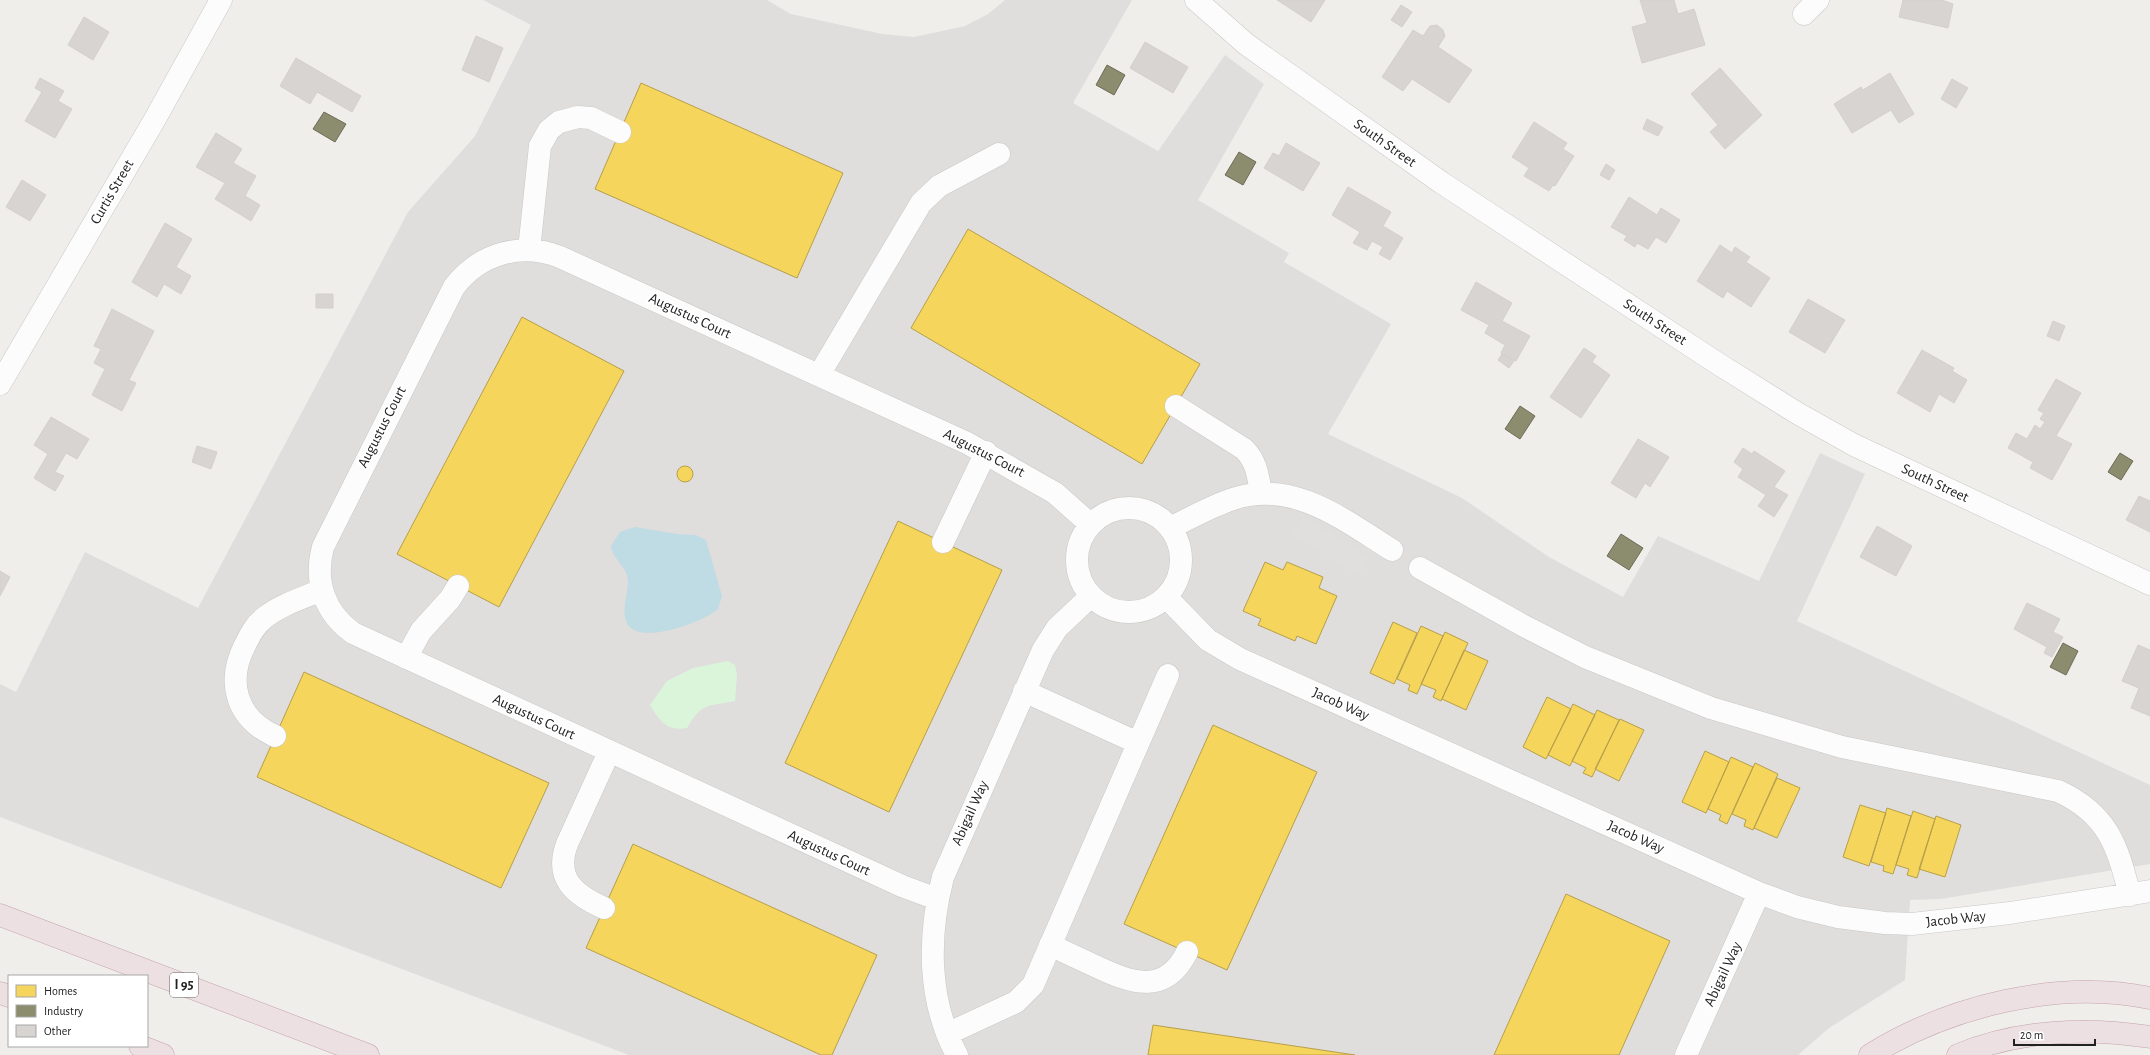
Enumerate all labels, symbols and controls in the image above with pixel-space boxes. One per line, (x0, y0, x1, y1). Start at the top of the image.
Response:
street label: South Street (1351, 116, 1419, 170)
street label: Curtis Street (88, 157, 137, 227)
street label: Augustus Court (647, 290, 734, 342)
street label: South Street (1621, 296, 1690, 348)
street label: Augustus Court (355, 384, 409, 470)
street label: Augustus Court (941, 426, 1027, 480)
street label: South Street (1899, 461, 1971, 505)
street label: Jacob Way (1310, 685, 1372, 723)
street label: Augustus Court (491, 691, 578, 743)
street label: Abigail Way (949, 778, 991, 848)
street label: Jacob Way (1605, 818, 1667, 856)
street label: Augustus Court (786, 827, 873, 879)
street label: Jacob Way (1925, 908, 1987, 930)
street label: Abigail Way (1701, 939, 1745, 1009)
road number: I 95 (170, 973, 198, 997)
legend (8, 975, 148, 1047)
text: Homes (44, 985, 77, 997)
text: Industry (44, 1005, 83, 1018)
scale bar (2014, 1021, 2095, 1047)
text: Other (44, 1025, 71, 1037)
text: 20 m (2020, 1029, 2043, 1041)

